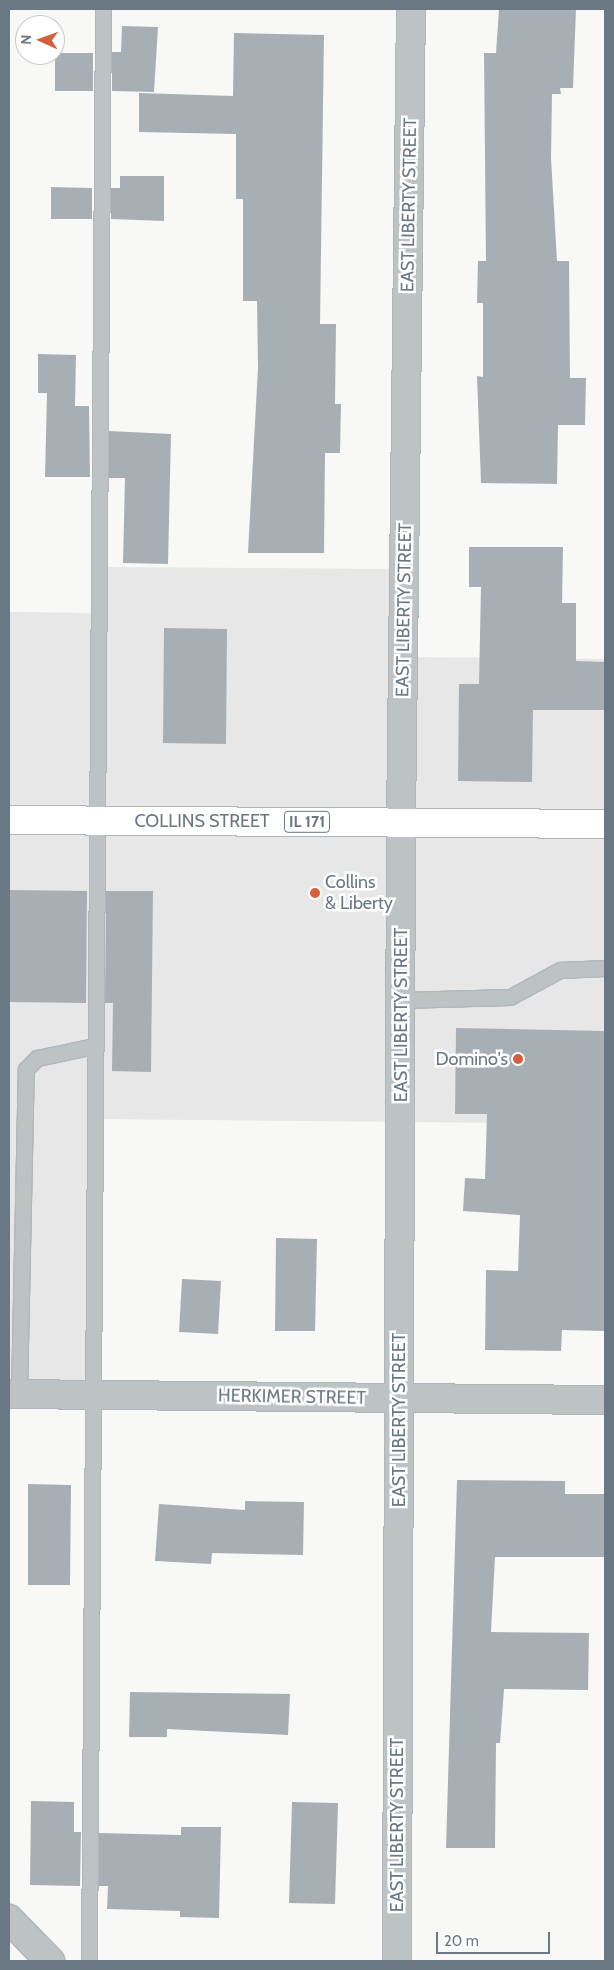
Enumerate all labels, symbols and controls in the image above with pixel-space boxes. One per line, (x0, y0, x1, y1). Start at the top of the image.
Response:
north arrow (15, 15, 65, 65)
text: N (17, 34, 35, 45)
street label: EAST LIBERTY STREET (397, 118, 421, 292)
street label: EAST LIBERTY STREET (392, 523, 416, 697)
road number: IL 171 (283, 809, 331, 836)
street label: COLLINS STREET (134, 810, 270, 832)
place label: Collins & Liberty (325, 872, 393, 914)
marker: Collins & Liberty (309, 887, 321, 899)
street label: EAST LIBERTY STREET (390, 928, 412, 1102)
place label: Domino's (436, 1048, 508, 1070)
marker: Domino's (512, 1053, 524, 1065)
street label: EAST LIBERTY STREET (388, 1333, 410, 1507)
street label: HERKIMER STREET (218, 1385, 366, 1409)
street label: EAST LIBERTY STREET (386, 1738, 408, 1912)
scale bar (439, 1922, 553, 1954)
text: 20 m (444, 1932, 479, 1950)

